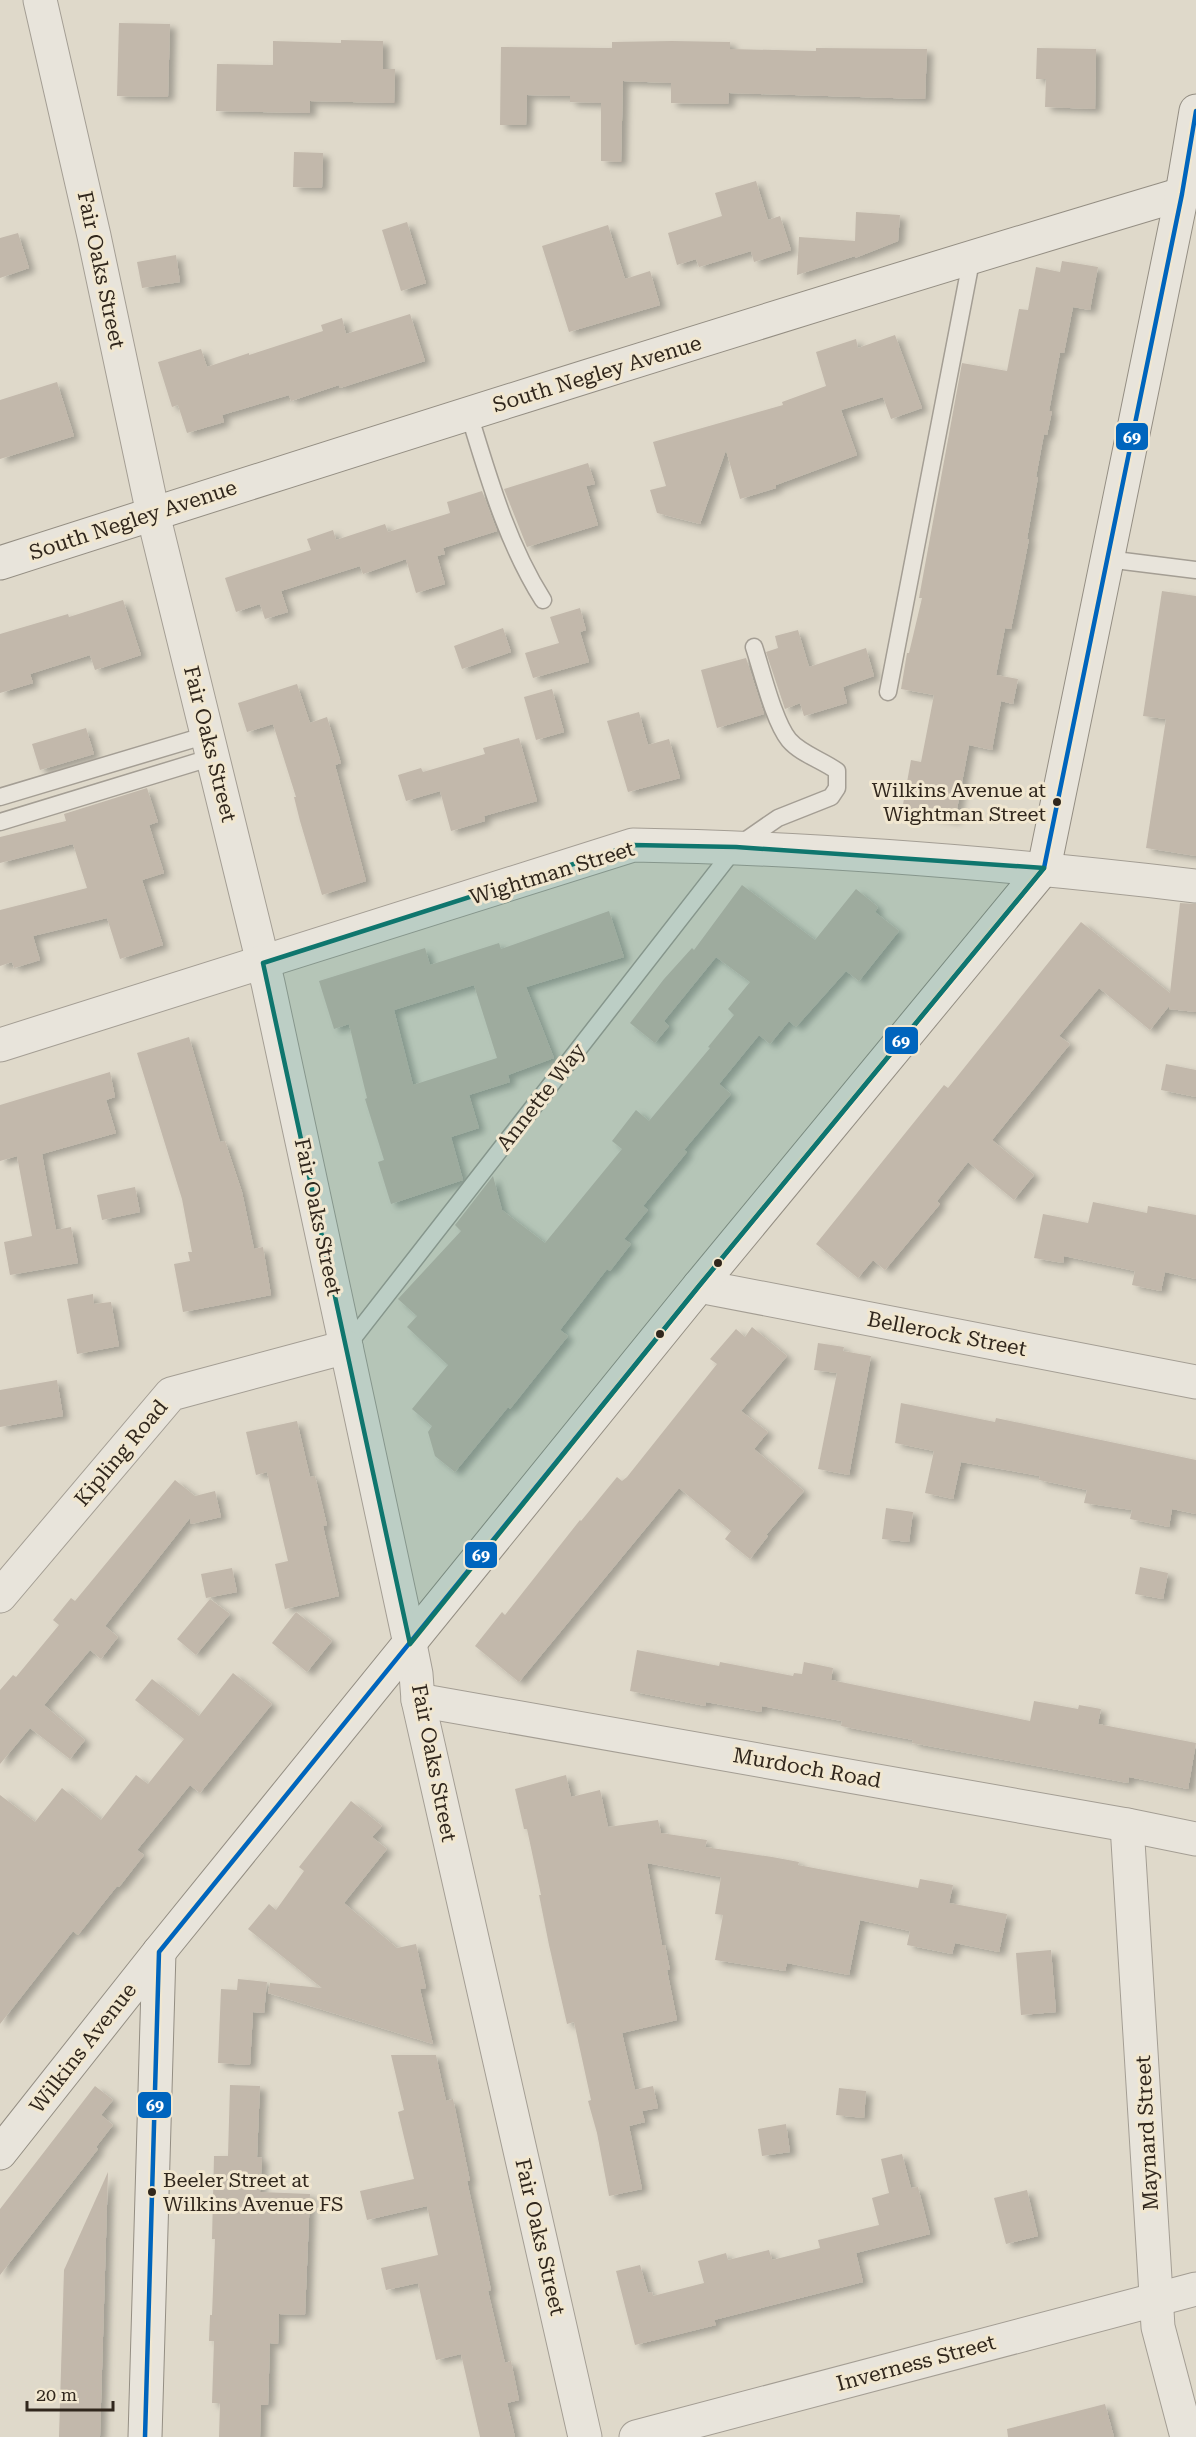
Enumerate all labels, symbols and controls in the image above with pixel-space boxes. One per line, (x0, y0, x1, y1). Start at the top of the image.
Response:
street label: Fair Oaks Street (73, 189, 129, 351)
street label: South Negley Avenue (490, 331, 704, 417)
line badge: 69 (1115, 422, 1149, 451)
text: 69 (1123, 428, 1141, 447)
street label: South Negley Avenue (26, 475, 240, 565)
street label: Fair Oaks Street (179, 663, 241, 825)
place label: Wilkins Avenue at Wightman Street (872, 778, 1047, 826)
marker: Wilkins Avenue at Wightman Street (1051, 796, 1063, 808)
street label: Wightman Street (467, 836, 637, 909)
line badge: 69 (884, 1026, 919, 1055)
text: 69 (892, 1032, 910, 1051)
street label: Annette Way (492, 1038, 591, 1155)
street label: Fair Oaks Street (290, 1136, 346, 1298)
unlabelled marker (712, 1257, 724, 1269)
street label: Bellerock Street (865, 1307, 1029, 1361)
unlabelled marker (654, 1328, 666, 1340)
street label: Kipling Road (70, 1395, 173, 1511)
line badge: 69 (464, 1541, 498, 1569)
text: 69 (472, 1546, 490, 1565)
street label: Fair Oaks Street (407, 1682, 461, 1844)
street label: Murdoch Road (731, 1743, 883, 1793)
street label: Wilkins Avenue (25, 1978, 141, 2118)
street label: Maynard Street (1131, 2055, 1163, 2211)
line badge: 69 (137, 2091, 172, 2119)
text: 69 (146, 2096, 164, 2115)
street label: Fair Oaks Street (510, 2156, 570, 2318)
place label: Beeler Street at Wilkins Avenue FS (163, 2168, 344, 2216)
marker: Beeler Street at Wilkins Avenue FS (146, 2186, 158, 2198)
street label: Inverness Street (834, 2330, 998, 2396)
scale bar (27, 2374, 112, 2412)
text: 20 m (36, 2384, 77, 2405)

